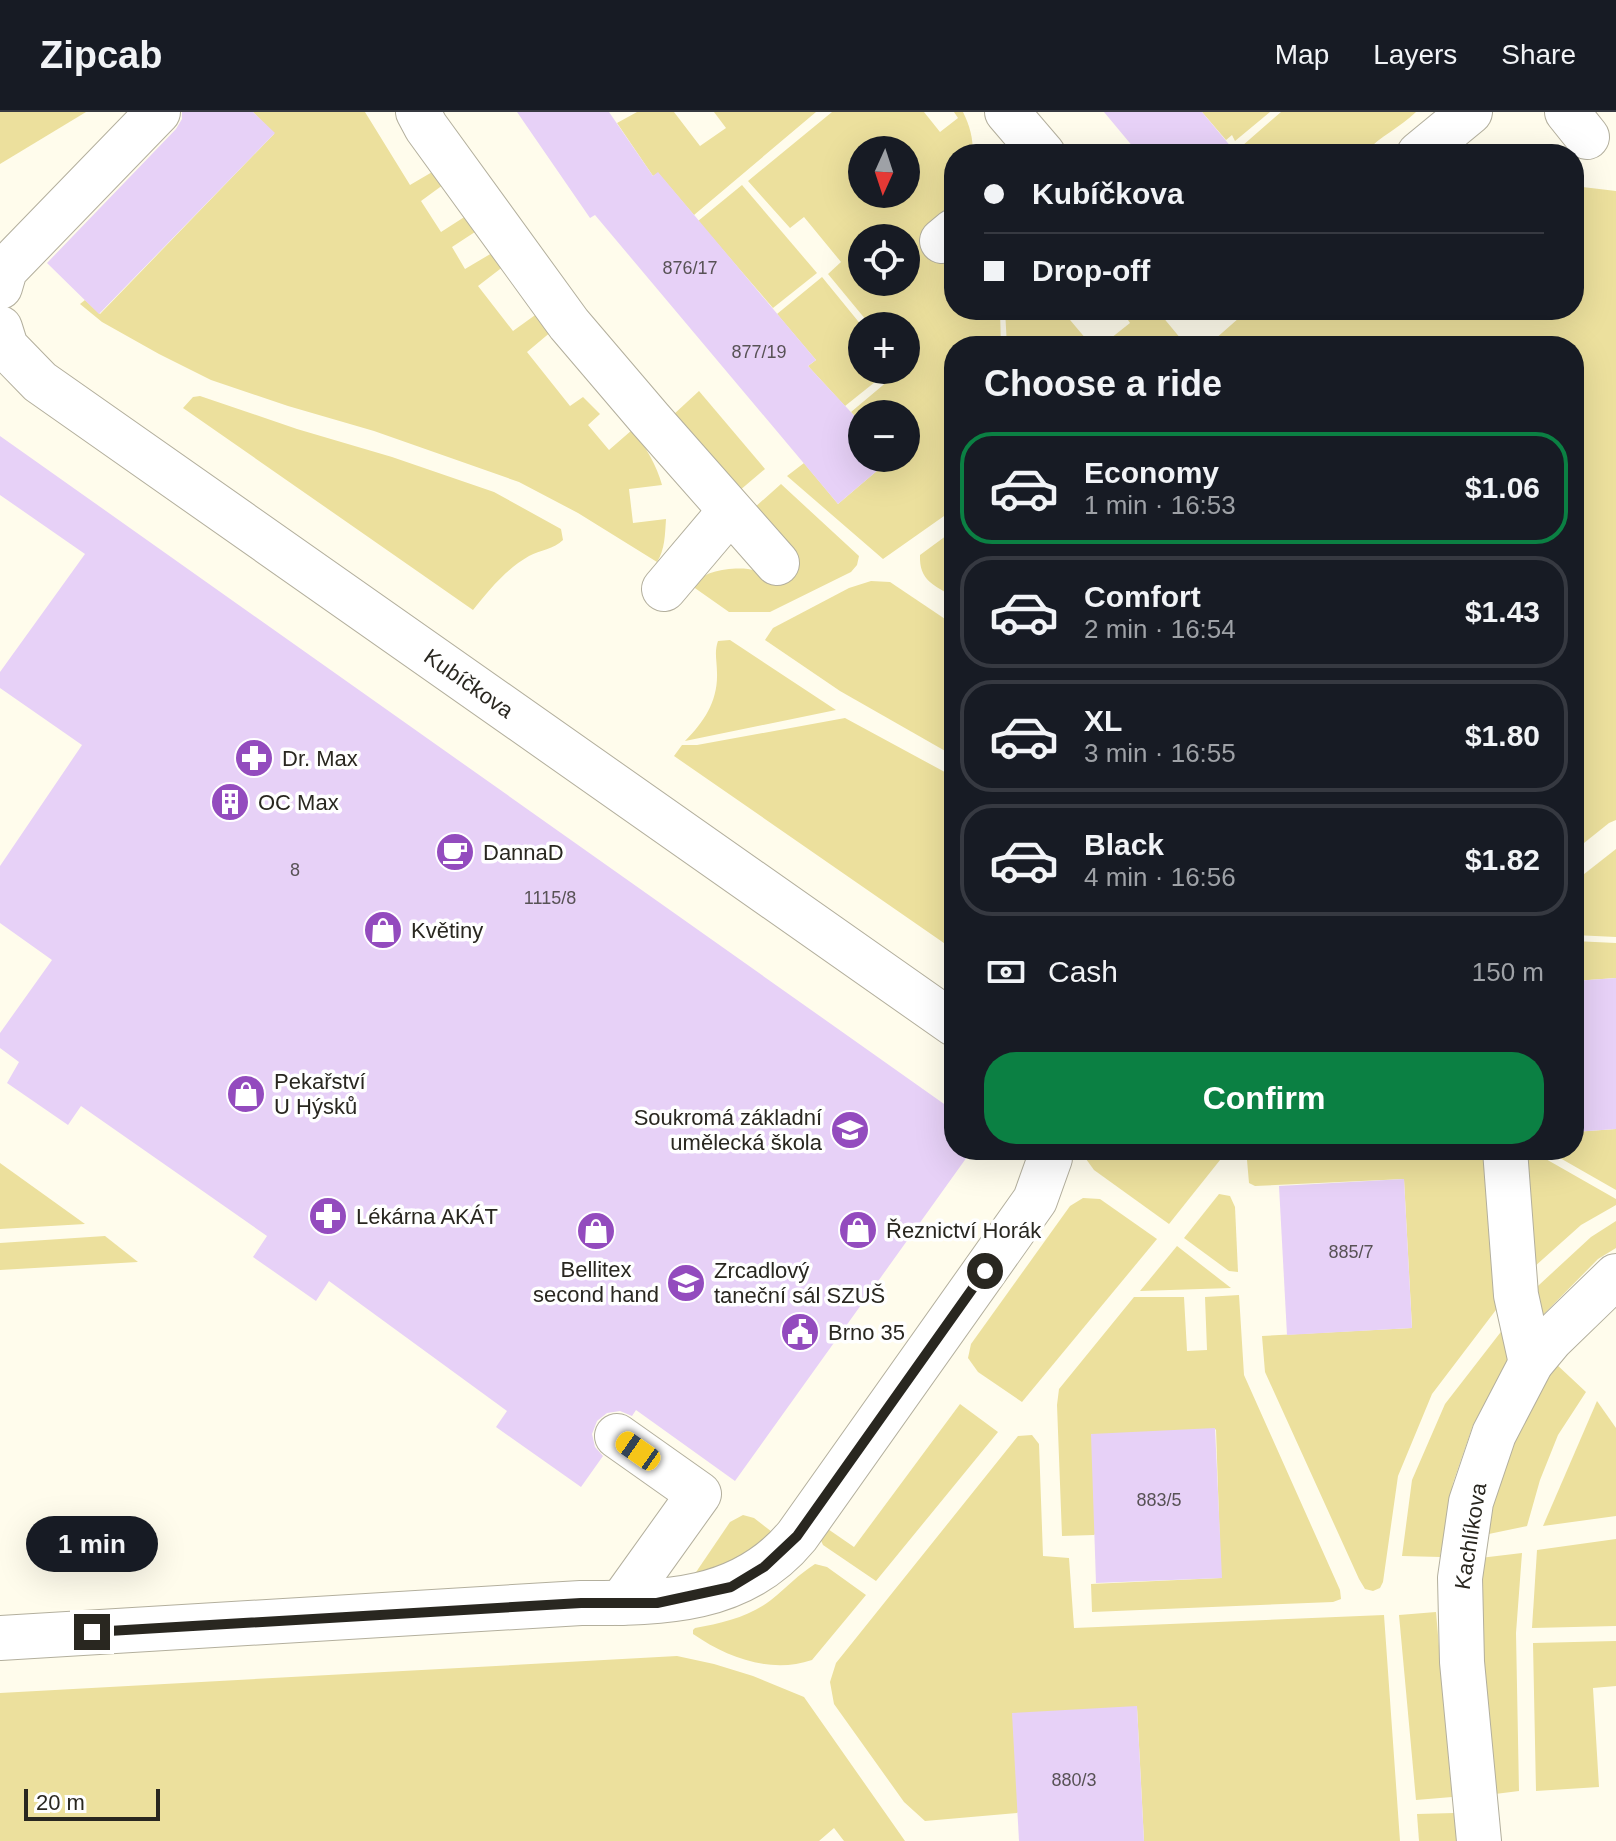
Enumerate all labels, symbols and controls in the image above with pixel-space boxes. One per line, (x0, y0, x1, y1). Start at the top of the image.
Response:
text: Zipcab (40, 34, 162, 76)
text: Map (1275, 39, 1329, 70)
text: Layers (1373, 39, 1457, 70)
text: Share (1501, 39, 1576, 70)
north arrow (848, 136, 920, 208)
map controls (848, 136, 920, 472)
text: Kubíčkova (1032, 177, 1184, 210)
button: locate (848, 224, 920, 296)
text: Drop-off (1032, 254, 1150, 287)
house number: 876/17 (662, 258, 718, 278)
button: + (848, 312, 920, 384)
house number: 877/19 (731, 342, 787, 362)
text: Choose a ride (984, 363, 1222, 404)
button: − (848, 400, 920, 472)
icon: car (988, 452, 1060, 524)
text: Economy (1084, 456, 1219, 489)
text: $1.06 (1465, 471, 1540, 504)
text: 1 min · 16:53 (1084, 490, 1236, 520)
icon: car (988, 576, 1060, 648)
text: Comfort (1084, 580, 1201, 613)
text: $1.43 (1465, 595, 1540, 628)
text: 2 min · 16:54 (1084, 614, 1236, 644)
street label: Kubíčkova (419, 644, 519, 724)
icon: car (988, 700, 1060, 772)
text: XL (1084, 704, 1122, 737)
text: $1.80 (1465, 719, 1540, 752)
pharmacy icon: Dr. Max (233, 737, 275, 779)
text: 3 min · 16:55 (1084, 738, 1236, 768)
place label: Dr. Max (282, 746, 358, 771)
building icon: OC Max (209, 781, 251, 823)
place label: OC Max (258, 790, 339, 815)
icon: car (988, 824, 1060, 896)
text: Black (1084, 828, 1164, 861)
cafe icon: DannaD (434, 831, 476, 873)
place label: DannaD (483, 840, 564, 865)
text: $1.82 (1465, 843, 1540, 876)
house number: 8 (290, 860, 300, 880)
text: 4 min · 16:56 (1084, 862, 1236, 892)
house number: 1115/8 (524, 888, 576, 908)
shop icon: Květiny (362, 909, 404, 951)
place label: Květiny (411, 918, 483, 943)
icon: cash (984, 950, 1028, 994)
text: Cash (1048, 955, 1118, 988)
text: 150 m (1472, 957, 1544, 987)
button: Confirm (984, 1052, 1544, 1144)
place label: Pekařství U Hýsků (274, 1069, 366, 1119)
shop icon: Pekařství U Hýsků (225, 1073, 267, 1115)
place label: Soukromá základní umělecká škola (634, 1105, 823, 1155)
school or university icon: Soukromá základní umělecká škola (829, 1109, 871, 1151)
pharmacy icon: Lékárna AKÁT (307, 1195, 349, 1237)
place label: Lékárna AKÁT (356, 1204, 498, 1229)
shop icon: Řeznictví Horák (837, 1209, 879, 1251)
shop icon: Bellitex second hand (575, 1210, 617, 1252)
place label: Řeznictví Horák (886, 1218, 1042, 1243)
house number: 885/7 (1328, 1242, 1374, 1262)
route start (967, 1253, 1003, 1289)
place label: Bellitex second hand (533, 1257, 659, 1307)
place label: Zrcadlový taneční sál SZUŠ (714, 1258, 885, 1308)
school or university icon: Zrcadlový taneční sál SZUŠ (665, 1262, 707, 1304)
public building icon: Brno 35 (779, 1311, 821, 1353)
place label: Brno 35 (828, 1320, 905, 1345)
car (611, 1427, 665, 1475)
street label: Kachlíkova (1450, 1480, 1491, 1591)
house number: 883/5 (1136, 1490, 1182, 1510)
callout: 1 min (26, 1516, 158, 1572)
text: 1 min (58, 1529, 126, 1559)
route end (74, 1614, 110, 1650)
house number: 880/3 (1051, 1770, 1097, 1790)
scale bar (24, 1785, 160, 1821)
text: 20 m (36, 1790, 85, 1815)

